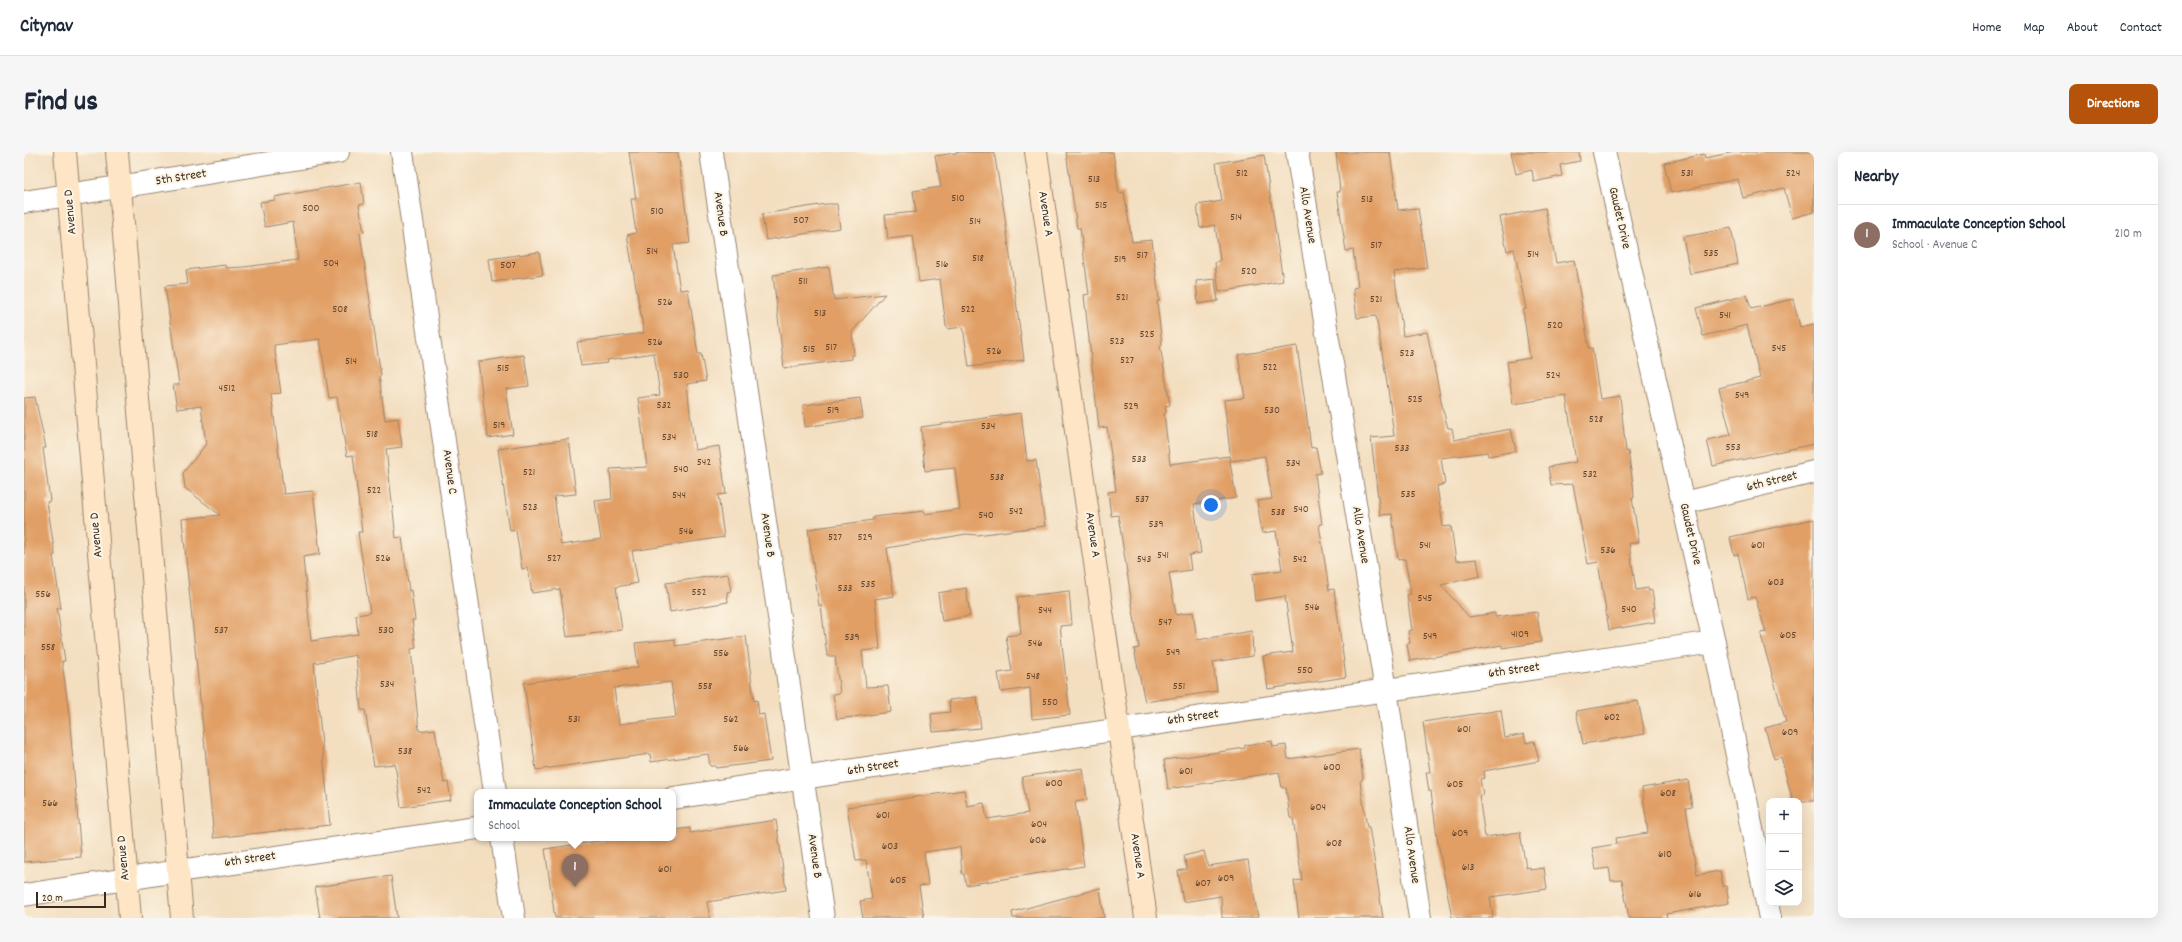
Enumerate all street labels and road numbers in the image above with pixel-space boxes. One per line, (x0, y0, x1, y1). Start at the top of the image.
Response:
street label: 5th Street (154, 165, 208, 191)
street label: Allo Avenue (1293, 185, 1321, 245)
street label: Gaudet Drive (1603, 185, 1635, 251)
street label: Avenue D (60, 188, 82, 235)
street label: Avenue A (1032, 190, 1058, 238)
street label: Avenue B (707, 191, 733, 237)
street label: Avenue C (436, 448, 462, 496)
street label: 6th Street (1745, 466, 1800, 497)
street label: Gaudet Drive (1674, 501, 1706, 567)
street label: Allo Avenue (1346, 505, 1374, 565)
street label: Avenue D (86, 511, 108, 558)
street label: Avenue A (1079, 511, 1105, 559)
street label: Avenue B (754, 512, 780, 558)
street label: 6th Street (1487, 658, 1541, 684)
street label: 6th Street (1166, 705, 1220, 731)
street label: 6th Street (846, 755, 900, 781)
street label: Allo Avenue (1398, 825, 1424, 885)
street label: Avenue A (1124, 832, 1150, 880)
street label: Avenue B (801, 833, 827, 879)
street label: Avenue D (113, 834, 135, 881)
street label: 6th Street (223, 847, 277, 873)

